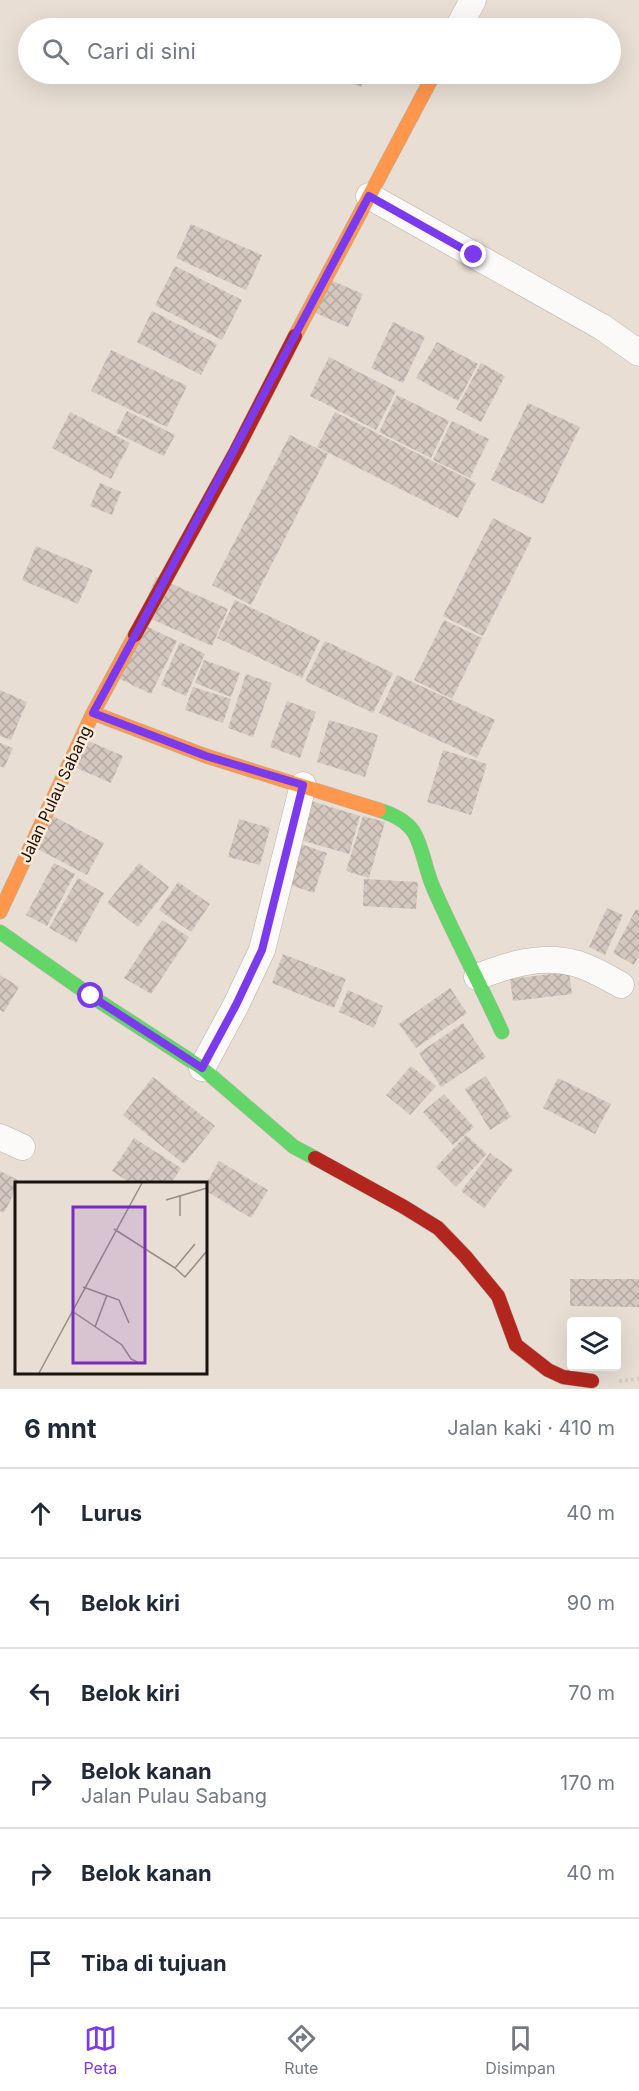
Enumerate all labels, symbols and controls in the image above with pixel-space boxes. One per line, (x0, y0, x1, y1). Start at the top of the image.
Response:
search box (18, 18, 621, 84)
icon: search (39, 35, 72, 68)
text: Cari di sini (87, 38, 196, 64)
route end (460, 241, 486, 267)
street label: Jalan Pulau Sabang (14, 722, 96, 866)
route start (77, 982, 103, 1008)
inset map (15, 1182, 207, 1374)
map controls (567, 1317, 621, 1371)
button: layers (567, 1317, 621, 1371)
text: 6 mnt (24, 1413, 96, 1444)
text: Jalan kaki · 410 m (447, 1416, 615, 1440)
icon: ahead (24, 1497, 57, 1530)
text: Lurus (81, 1500, 142, 1526)
text: 40 m (566, 1501, 615, 1525)
icon: left (24, 1587, 57, 1620)
text: Belok kiri (81, 1590, 180, 1616)
text: 90 m (567, 1591, 615, 1615)
icon: left (24, 1677, 57, 1710)
text: Belok kiri (81, 1680, 180, 1706)
text: 70 m (568, 1681, 615, 1705)
text: Belok kanan (81, 1758, 212, 1784)
icon: right (24, 1767, 57, 1800)
text: 170 m (560, 1771, 615, 1795)
text: Jalan Pulau Sabang (81, 1784, 267, 1808)
icon: right (24, 1857, 57, 1890)
text: Belok kanan (81, 1860, 212, 1886)
text: 40 m (566, 1861, 615, 1885)
icon: arrive (24, 1947, 57, 1980)
text: Tiba di tujuan (81, 1950, 227, 1976)
tab: Peta (83, 2022, 117, 2078)
tab: Rute (284, 2022, 318, 2078)
tab: Disimpan (485, 2022, 556, 2078)

